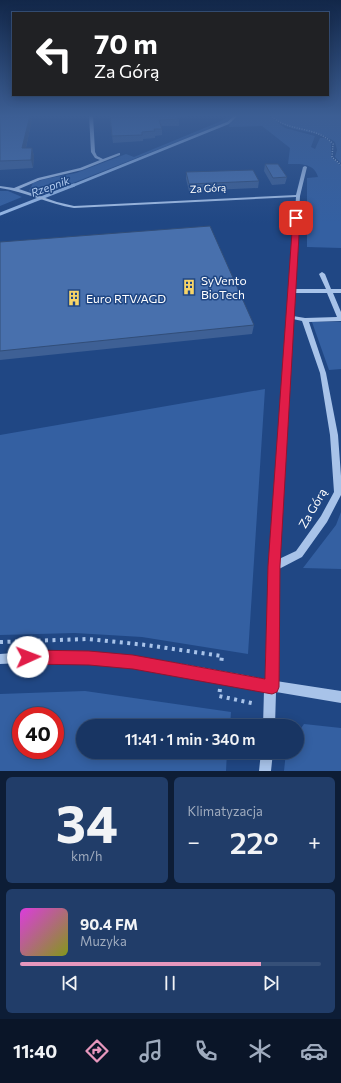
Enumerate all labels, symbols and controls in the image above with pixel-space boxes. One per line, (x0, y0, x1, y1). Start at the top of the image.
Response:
text: 70 m (94, 26, 158, 60)
icon: left (28, 28, 80, 80)
text: Za Górą (94, 60, 159, 82)
water label: Rzepnik (29, 173, 72, 199)
street label: Za Górą (190, 181, 226, 195)
pin (279, 201, 313, 235)
icon: arrive (285, 207, 307, 229)
place label: SyVento BioTech (201, 273, 247, 301)
building icon: SyVento BioTech (180, 278, 198, 296)
building icon: Euro RTV/AGD (65, 289, 83, 307)
place label: Euro RTV/AGD (86, 291, 166, 305)
street label: Za Górą (295, 486, 329, 530)
position arrow (7, 636, 49, 678)
speed limit sign: 40 (12, 707, 64, 759)
text: 11:41 · 1 min · 340 m (125, 730, 255, 748)
text: 34 (56, 790, 118, 854)
text: Klimatyzacja (188, 803, 263, 819)
text: 22° (230, 823, 278, 860)
text: − (188, 828, 200, 855)
text: + (308, 828, 321, 855)
text: km/h (71, 848, 103, 864)
text: 90.4 FM (80, 915, 138, 933)
text: Muzyka (80, 933, 127, 949)
icon: previous (59, 972, 81, 994)
icon: pause (159, 972, 181, 994)
icon: next (260, 972, 282, 994)
icon: directions (83, 1037, 111, 1065)
icon: music (137, 1037, 165, 1065)
icon: phone (192, 1037, 220, 1065)
icon: climate (246, 1037, 274, 1065)
icon: car (300, 1037, 328, 1065)
text: 11:40 (13, 1040, 57, 1062)

